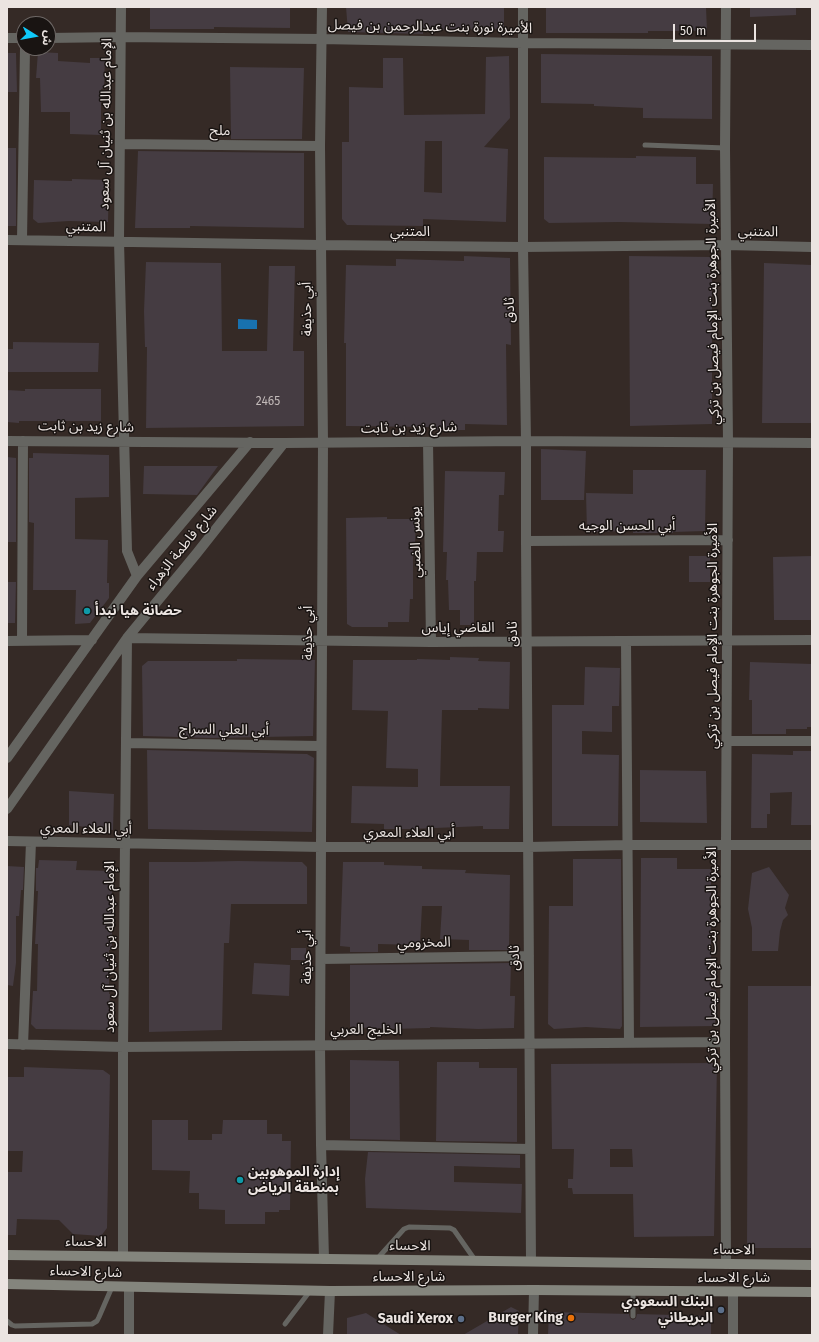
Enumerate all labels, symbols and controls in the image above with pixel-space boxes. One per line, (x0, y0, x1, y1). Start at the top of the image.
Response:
north arrow (16, 16, 56, 56)
scale bar (675, 16, 758, 42)
street label: الأميرة نورة بنت عبدالرحمن بن فيصل (328, 17, 532, 37)
text: 50 m (680, 24, 706, 38)
text: ش (39, 30, 55, 47)
street label: الإمام عبدالله بن ثنيان آل سعود (96, 38, 116, 210)
street label: ملح (210, 122, 230, 140)
street label: الأميرة الجوهرة بنت الإمام فيصل بن تركي (703, 199, 723, 425)
street label: المتنبي (66, 218, 106, 236)
street label: المتنبي (738, 223, 778, 241)
street label: المتنبي (390, 224, 430, 240)
street label: أبي حذيفة (298, 282, 316, 336)
street label: ثادق (501, 297, 519, 323)
house number: 2465 (256, 395, 280, 409)
street label: شارع زيد بن ثابت (38, 418, 134, 436)
street label: شارع زيد بن ثابت (361, 419, 457, 437)
street label: شارع فاطمة الزهراء (143, 502, 221, 594)
street label: يونس الضبي (407, 506, 425, 578)
street label: أبي الحسن الوجيه (579, 518, 675, 534)
street label: الأميرة الجوهرة بنت الإمام فيصل بن تركي (705, 523, 721, 749)
place label: حضانة هيا نبدأ (95, 603, 182, 619)
marker: حضانة هيا نبدأ (82, 606, 92, 616)
street label: أبي حذيفة (300, 606, 316, 660)
street label: القاضي إياس (421, 620, 495, 636)
street label: ثادق (504, 621, 522, 647)
street label: أبي العلي السراج (179, 721, 269, 739)
street label: أبي العلاء المعري (40, 820, 132, 838)
street label: أبي العلاء المعري (363, 825, 455, 841)
street label: الأميرة الجوهرة بنت الإمام فيصل بن تركي (704, 847, 720, 1073)
street label: الإمام عبدالله بن ثنيان آل سعود (102, 861, 118, 1033)
street label: أبي حذيفة (299, 930, 315, 984)
street label: المخزومي (397, 934, 451, 952)
street label: ثادق (506, 945, 524, 971)
street label: الخليج العربي (330, 1022, 402, 1038)
place label: إدارة الموهوبين بمنطقة الرياض (248, 1164, 340, 1196)
marker: إدارة الموهوبين بمنطقة الرياض (235, 1175, 245, 1185)
street label: الاحساء (65, 1233, 107, 1251)
street label: الاحساء (389, 1237, 431, 1255)
street label: الاحساء (713, 1241, 755, 1259)
street label: شارع الاحساء (50, 1262, 122, 1282)
street label: شارع الاحساء (373, 1269, 445, 1285)
street label: شارع الاحساء (698, 1270, 770, 1286)
place label: البنك السعودي البريطاني (621, 1294, 713, 1326)
marker: البنك السعودي البريطاني (716, 1305, 726, 1315)
place label: Burger King (488, 1310, 563, 1326)
place label: Saudi Xerox (378, 1311, 453, 1327)
marker: Burger King (566, 1313, 576, 1323)
marker: Saudi Xerox (456, 1314, 466, 1324)

